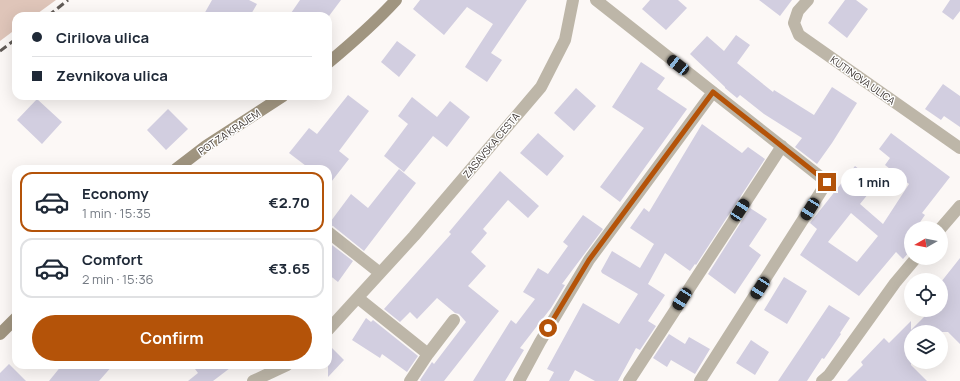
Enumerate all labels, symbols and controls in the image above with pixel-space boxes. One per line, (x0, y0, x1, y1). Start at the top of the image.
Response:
text: Cirilova ulica (56, 27, 149, 48)
street label: KUTINOVA ULICA (828, 52, 899, 108)
car (665, 53, 691, 77)
text: Zevnikova ulica (56, 65, 168, 86)
street label: POT ZA KRAJEM (195, 106, 263, 158)
street label: ZASAVSKA CESTA (460, 109, 523, 181)
callout: 1 min (841, 168, 907, 196)
route end (818, 173, 836, 191)
text: 1 min (858, 173, 890, 191)
text: Economy (82, 183, 149, 204)
icon: car (34, 184, 70, 220)
text: €2.70 (268, 192, 310, 213)
car (799, 196, 821, 222)
car (728, 197, 752, 223)
text: 1 min · 15:35 (82, 204, 151, 222)
north arrow (904, 221, 948, 265)
map controls (904, 221, 948, 369)
text: Comfort (82, 249, 143, 270)
icon: car (34, 250, 70, 286)
text: €3.65 (268, 258, 310, 279)
text: 2 min · 15:36 (82, 270, 154, 288)
button: locate (904, 273, 948, 317)
car (748, 275, 772, 301)
car (670, 286, 694, 312)
button: Confirm (32, 315, 312, 361)
route start (539, 319, 557, 337)
button: layers (904, 325, 948, 369)

